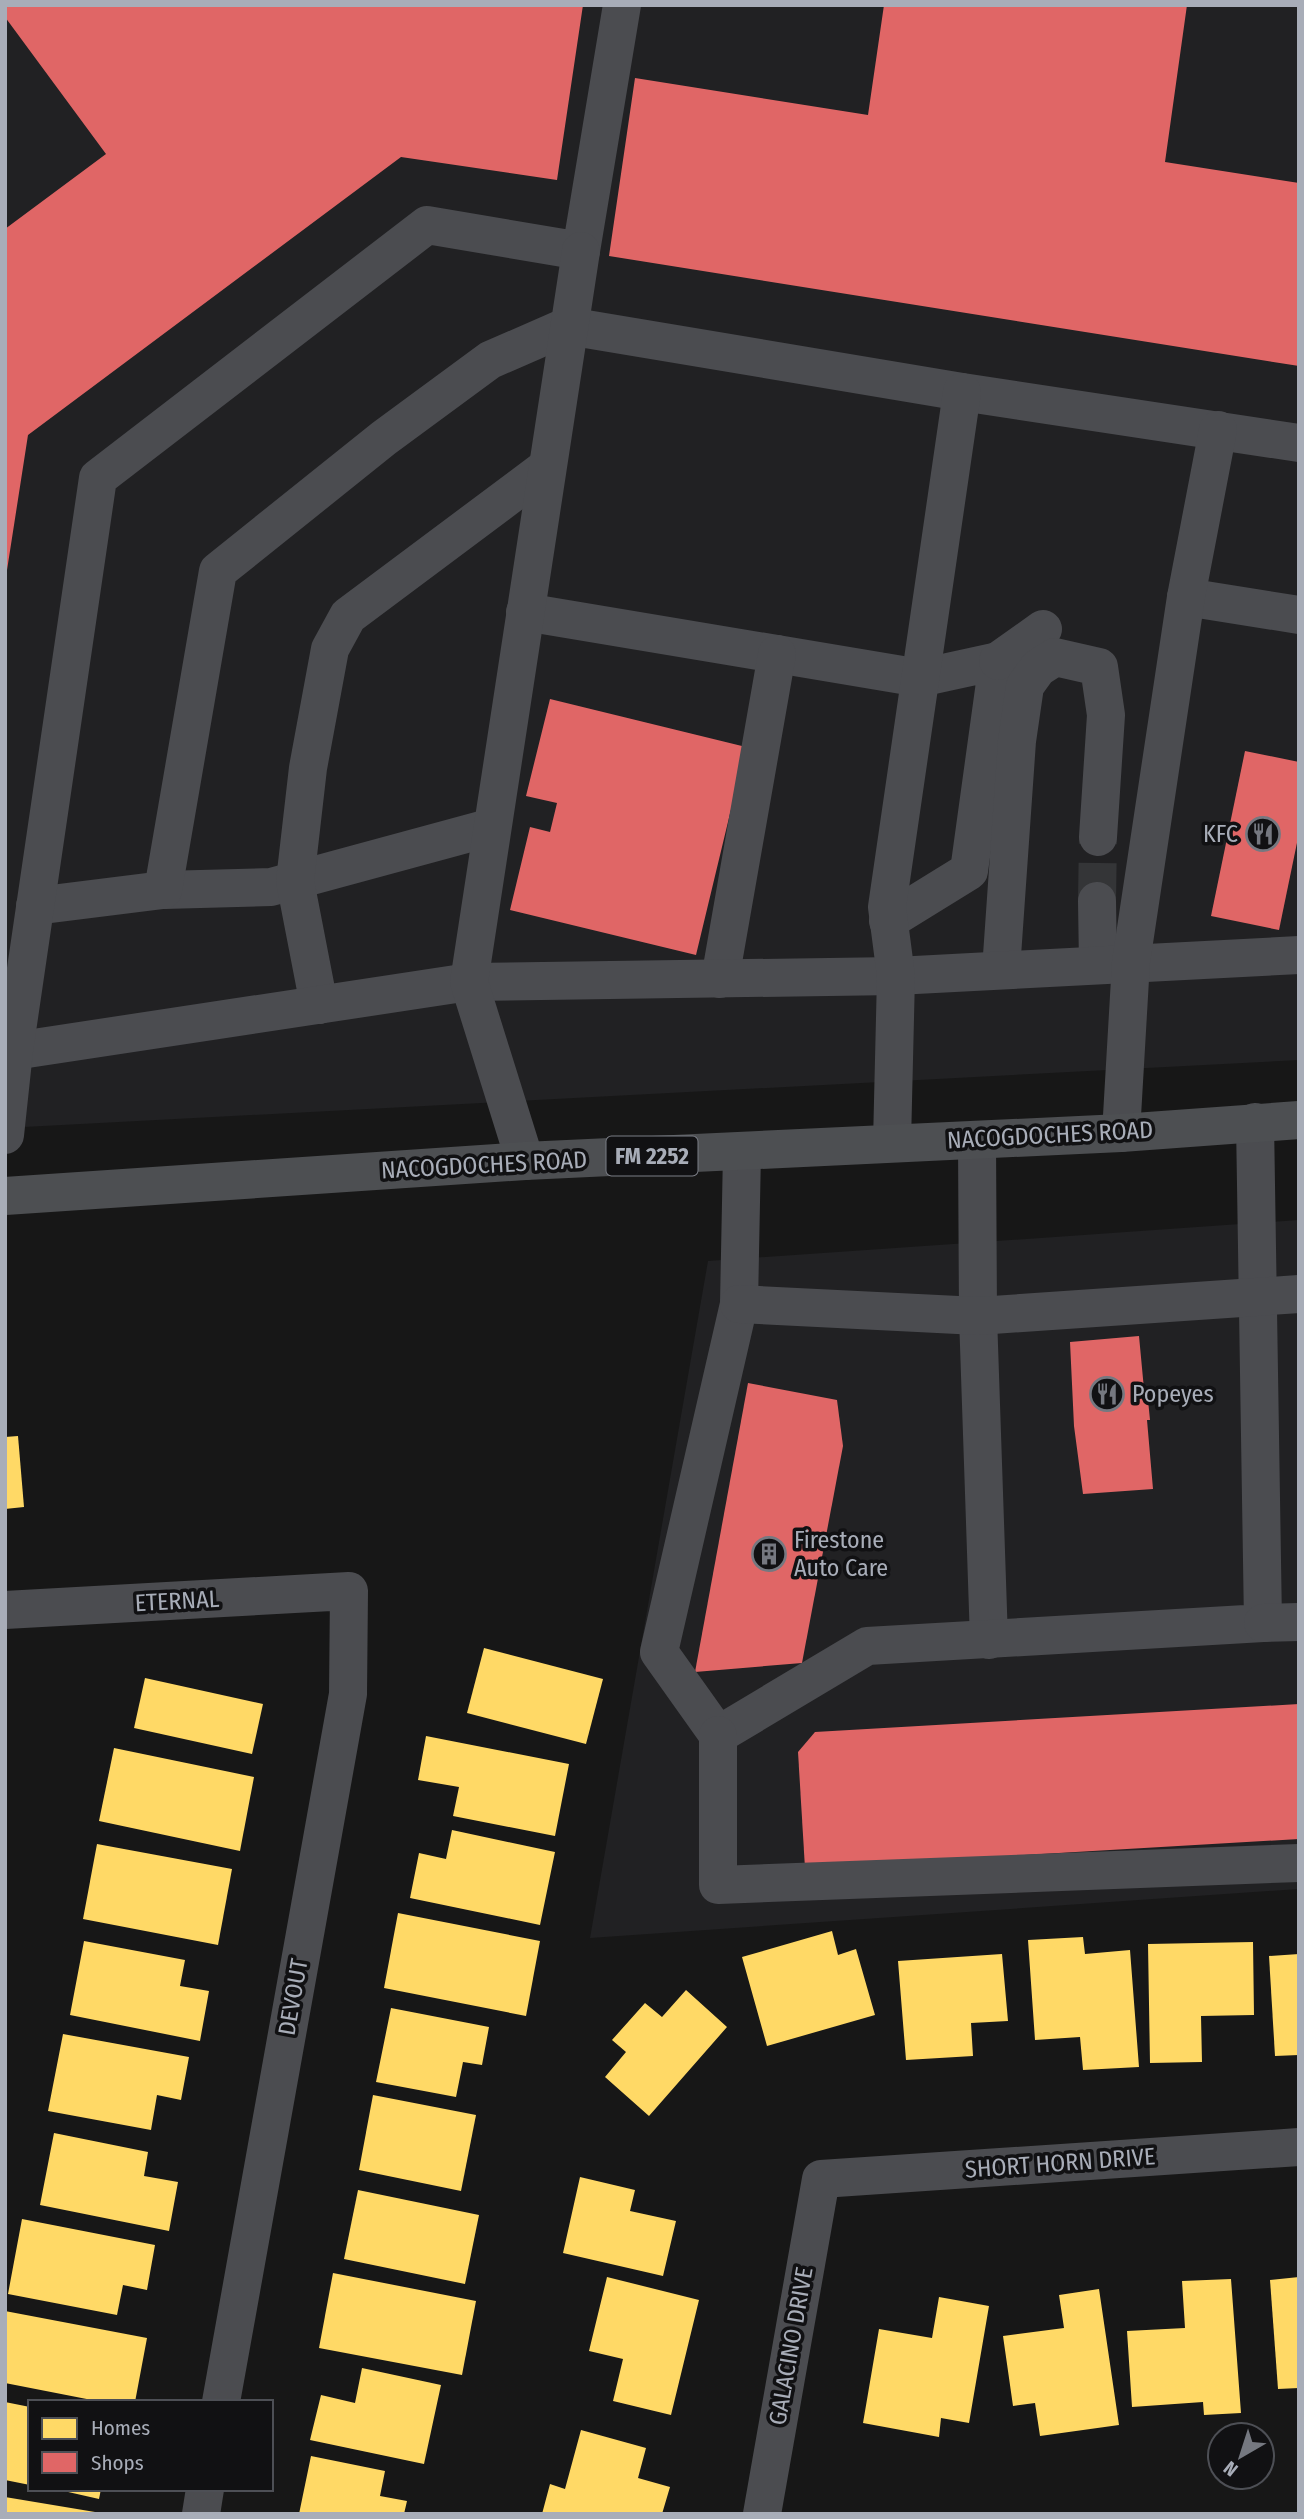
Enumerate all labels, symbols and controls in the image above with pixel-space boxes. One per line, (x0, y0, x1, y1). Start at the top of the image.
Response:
restaurant icon: KFC (1244, 815, 1282, 853)
place label: KFC (1203, 820, 1238, 848)
street label: NACOGDOCHES ROAD (946, 1116, 1154, 1154)
road number: FM 2252 (606, 1136, 698, 1176)
street label: NACOGDOCHES ROAD (380, 1146, 588, 1184)
restaurant icon: Popeyes (1088, 1375, 1126, 1413)
place label: Popeyes (1132, 1380, 1214, 1408)
place label: Firestone Auto Care (794, 1526, 888, 1582)
building icon: Firestone Auto Care (750, 1535, 788, 1573)
street label: ETERNAL (134, 1585, 220, 1617)
street label: DEVOUT (272, 1956, 314, 2038)
street label: SHORT HORN DRIVE (964, 2142, 1156, 2184)
street label: GALACINO DRIVE (763, 2265, 819, 2427)
legend (28, 2400, 273, 2491)
text: Homes (91, 2415, 150, 2441)
north arrow (1206, 2421, 1276, 2491)
text: Shops (91, 2450, 144, 2476)
text: N (1219, 2456, 1242, 2481)

